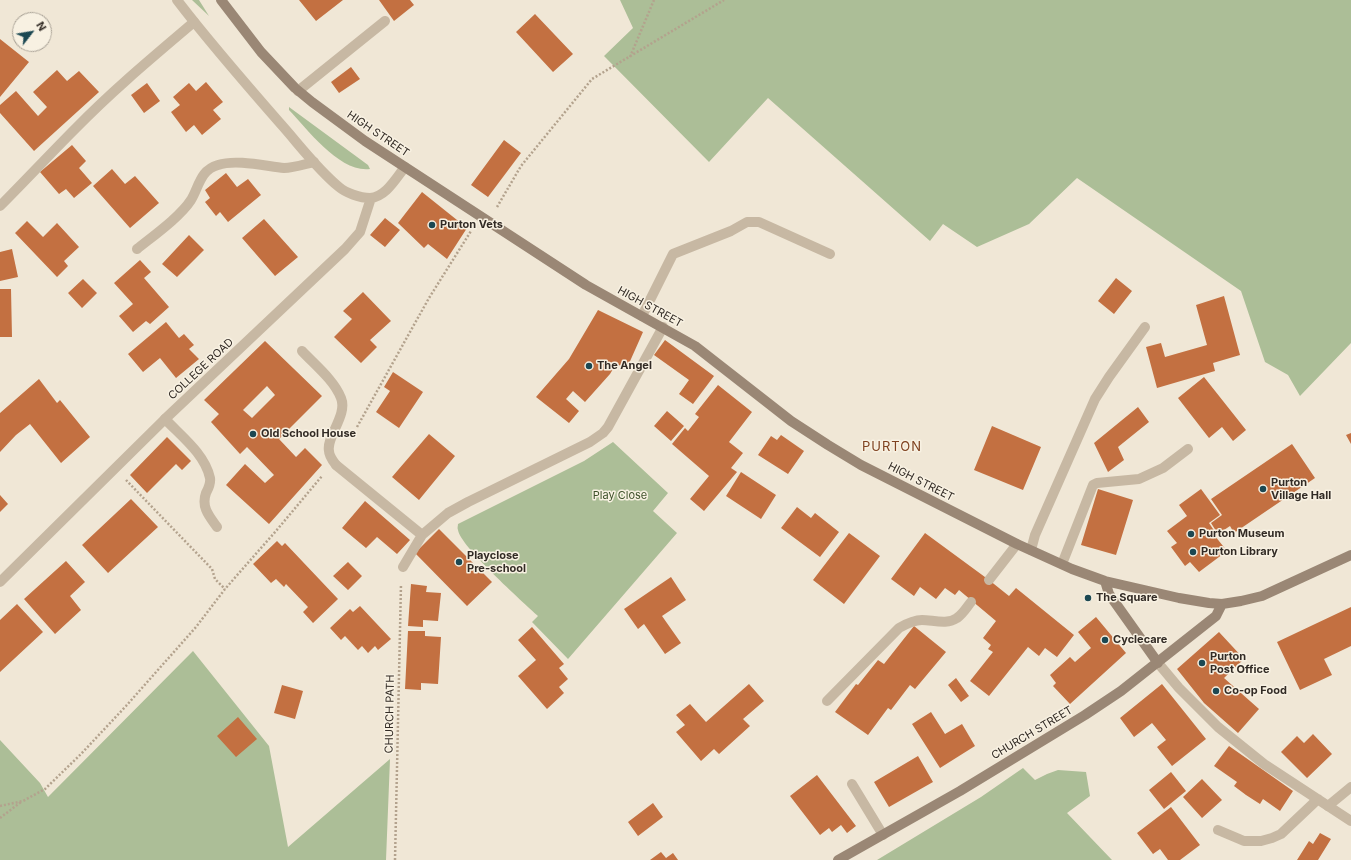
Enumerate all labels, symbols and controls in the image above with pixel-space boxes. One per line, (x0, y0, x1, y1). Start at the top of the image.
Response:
north arrow (12, 12, 52, 52)
text: N (33, 19, 50, 34)
street label: HIGH STREET (344, 108, 412, 160)
place label: Purton Vets (440, 218, 503, 232)
marker: Purton Vets (427, 220, 437, 230)
street label: HIGH STREET (615, 284, 685, 330)
street label: COLLEGE ROAD (166, 336, 236, 402)
place label: The Angel (597, 359, 652, 373)
marker: The Angel (584, 361, 594, 371)
place label: Old School House (261, 427, 356, 441)
marker: Old School House (248, 429, 258, 439)
district label: PURTON (862, 439, 922, 455)
street label: HIGH STREET (886, 460, 956, 504)
place label: Purton Village Hall (1271, 476, 1331, 502)
marker: Purton Village Hall (1258, 484, 1268, 494)
park label: Play Close (593, 489, 647, 503)
place label: Purton Museum (1199, 527, 1284, 541)
marker: Purton Museum (1186, 529, 1196, 539)
place label: Purton Library (1201, 545, 1278, 559)
marker: Purton Library (1188, 547, 1198, 557)
place label: Playclose Pre-school (467, 549, 526, 575)
marker: Playclose Pre-school (454, 557, 464, 567)
place label: The Square (1096, 591, 1157, 605)
marker: The Square (1083, 593, 1093, 603)
place label: Cyclecare (1113, 633, 1167, 647)
marker: Cyclecare (1100, 635, 1110, 645)
place label: Purton Post Office (1210, 650, 1269, 676)
marker: Purton Post Office (1197, 658, 1207, 668)
street label: CHURCH PATH (383, 674, 397, 754)
place label: Co-op Food (1224, 684, 1287, 698)
marker: Co-op Food (1211, 686, 1221, 696)
street label: CHURCH STREET (989, 704, 1075, 762)

